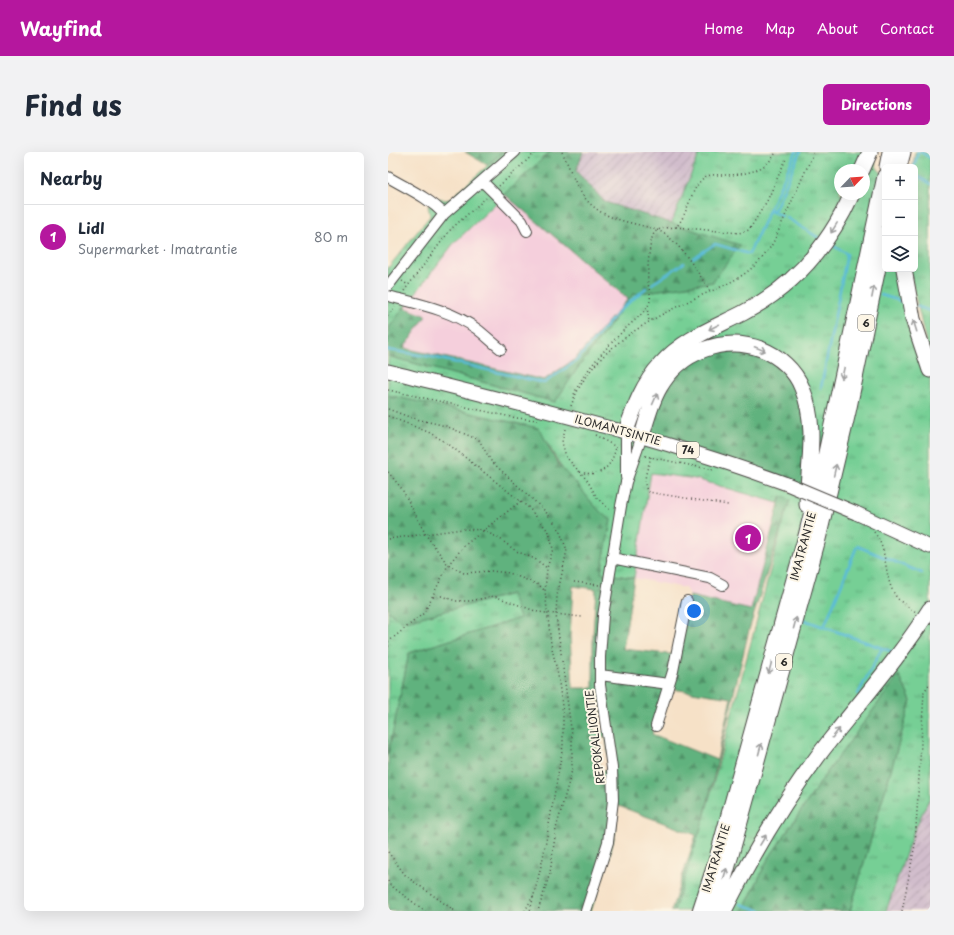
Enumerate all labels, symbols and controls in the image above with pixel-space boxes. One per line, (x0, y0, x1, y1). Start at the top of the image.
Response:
text: Wayfind (20, 14, 102, 42)
text: Home (704, 18, 743, 39)
text: Map (765, 18, 795, 39)
text: About (817, 18, 858, 39)
text: Contact (880, 18, 934, 39)
text: Find us (24, 83, 122, 126)
button: Directions (823, 84, 930, 125)
north arrow (834, 164, 870, 200)
map controls (882, 164, 918, 272)
button: + (882, 164, 918, 200)
text: Nearby (40, 165, 102, 191)
button: − (882, 200, 918, 236)
text: Lidl (78, 216, 105, 239)
one-way arrow (829, 223, 838, 234)
text: 1 (50, 227, 56, 246)
text: 80 m (314, 227, 348, 246)
button: layers (882, 236, 918, 272)
text: Supermarket · Imatrantie (78, 239, 237, 258)
one-way arrow (869, 286, 877, 299)
road number: 6 (858, 315, 874, 331)
one-way arrow (911, 319, 918, 332)
one-way arrow (708, 324, 720, 332)
one-way arrow (754, 346, 766, 353)
one-way arrow (839, 367, 847, 380)
one-way arrow (651, 393, 659, 405)
street label: ILOMANTSINTIE (573, 410, 663, 449)
road number: 74 (677, 442, 699, 458)
one-way arrow (831, 464, 839, 477)
street label: IMATRANTIE (785, 509, 820, 582)
pin: 1 (735, 523, 761, 553)
your location (684, 601, 704, 621)
one-way arrow (791, 617, 799, 630)
road number: 6 (776, 654, 792, 670)
one-way arrow (765, 661, 773, 674)
street label: REPOKALLIONTIE (580, 689, 609, 785)
one-way arrow (832, 727, 841, 738)
one-way arrow (757, 742, 764, 755)
street label: IMATRANTIE (697, 821, 734, 894)
one-way arrow (760, 834, 768, 846)
one-way arrow (722, 867, 729, 880)

